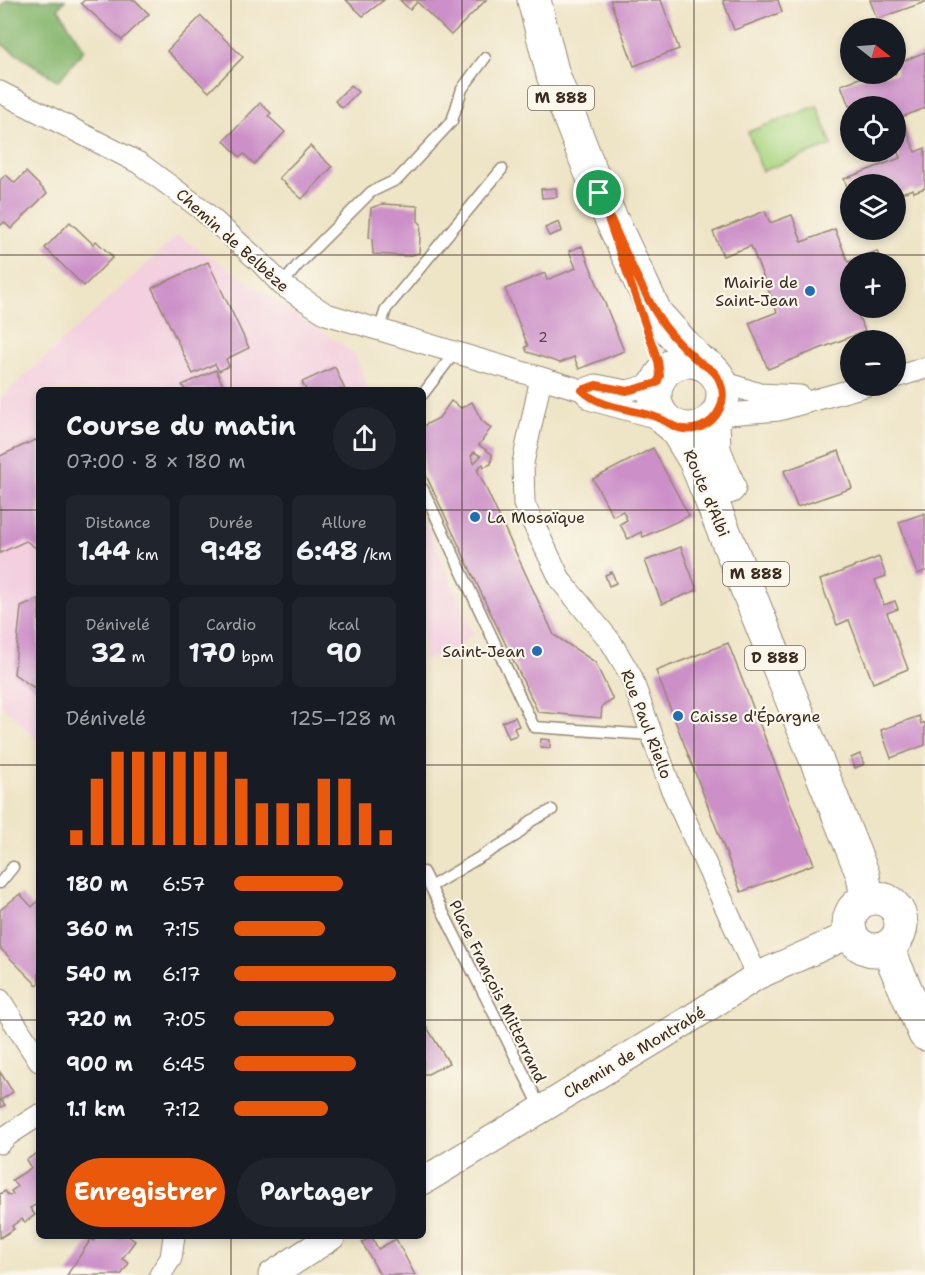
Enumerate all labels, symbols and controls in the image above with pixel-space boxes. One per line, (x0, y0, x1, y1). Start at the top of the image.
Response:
north arrow (840, 18, 906, 84)
map controls (840, 18, 906, 396)
road number: M 888 (528, 86, 594, 110)
button: locate (840, 96, 906, 162)
pin (573, 167, 624, 218)
button: layers (840, 174, 906, 240)
icon: arrive (582, 176, 615, 209)
street label: Chemin de Belbèze (172, 184, 294, 297)
button: + (840, 252, 906, 318)
place label: Mairie de Saint-Jean (715, 272, 798, 311)
marker: Mairie de Saint-Jean (803, 284, 817, 298)
house number: 2 (538, 328, 548, 346)
button: − (840, 330, 906, 396)
text: Course du matin (66, 407, 296, 444)
button: share (333, 407, 396, 470)
street label: Route d'Albi (679, 446, 734, 540)
text: 07:00 · 8 × 180 m (66, 448, 245, 474)
place label: La Mosaïque (487, 507, 585, 528)
marker: La Mosaïque (468, 510, 482, 524)
text: Distance (85, 512, 151, 533)
text: Durée (209, 512, 253, 533)
text: Allure (321, 512, 367, 533)
text: 1.44 (78, 533, 130, 568)
text: 9:48 (200, 533, 262, 568)
text: 6:48 (296, 533, 358, 568)
text: km (130, 544, 158, 565)
text: /km (358, 544, 392, 565)
road number: M 888 (723, 562, 789, 586)
text: Dénivelé (86, 614, 150, 635)
text: Cardio (206, 614, 256, 635)
text: kcal (328, 614, 360, 635)
text: 32 (91, 635, 126, 670)
text: 170 (188, 635, 236, 670)
text: 90 (326, 635, 362, 670)
place label: Saint-Jean (442, 641, 525, 662)
marker: Saint-Jean (530, 644, 544, 658)
text: m (126, 646, 145, 667)
text: bpm (236, 646, 274, 667)
road number: D 888 (745, 646, 805, 670)
street label: Rue Paul Riello (616, 667, 677, 782)
text: Dénivelé (66, 705, 146, 731)
text: 125–128 m (290, 705, 396, 731)
place label: Caisse d'Épargne (690, 706, 820, 727)
marker: Caisse d'Épargne (671, 709, 685, 723)
text: 180 m (66, 871, 128, 897)
text: 6:57 (162, 871, 206, 897)
street label: Place François Mitterrand (444, 896, 551, 1086)
text: 360 m (66, 916, 133, 942)
text: 7:15 (162, 916, 200, 942)
text: 540 m (66, 961, 131, 987)
text: 6:17 (162, 961, 201, 987)
street label: Chemin de Montrabé (559, 1002, 709, 1103)
text: 720 m (66, 1006, 132, 1032)
text: 7:05 (162, 1006, 206, 1032)
text: 900 m (66, 1051, 133, 1077)
text: 6:45 (162, 1051, 205, 1077)
text: 1.1 km (66, 1096, 125, 1122)
text: 7:12 (162, 1096, 201, 1122)
button: Enregistrer (66, 1158, 225, 1227)
button: Partager (237, 1158, 396, 1227)

